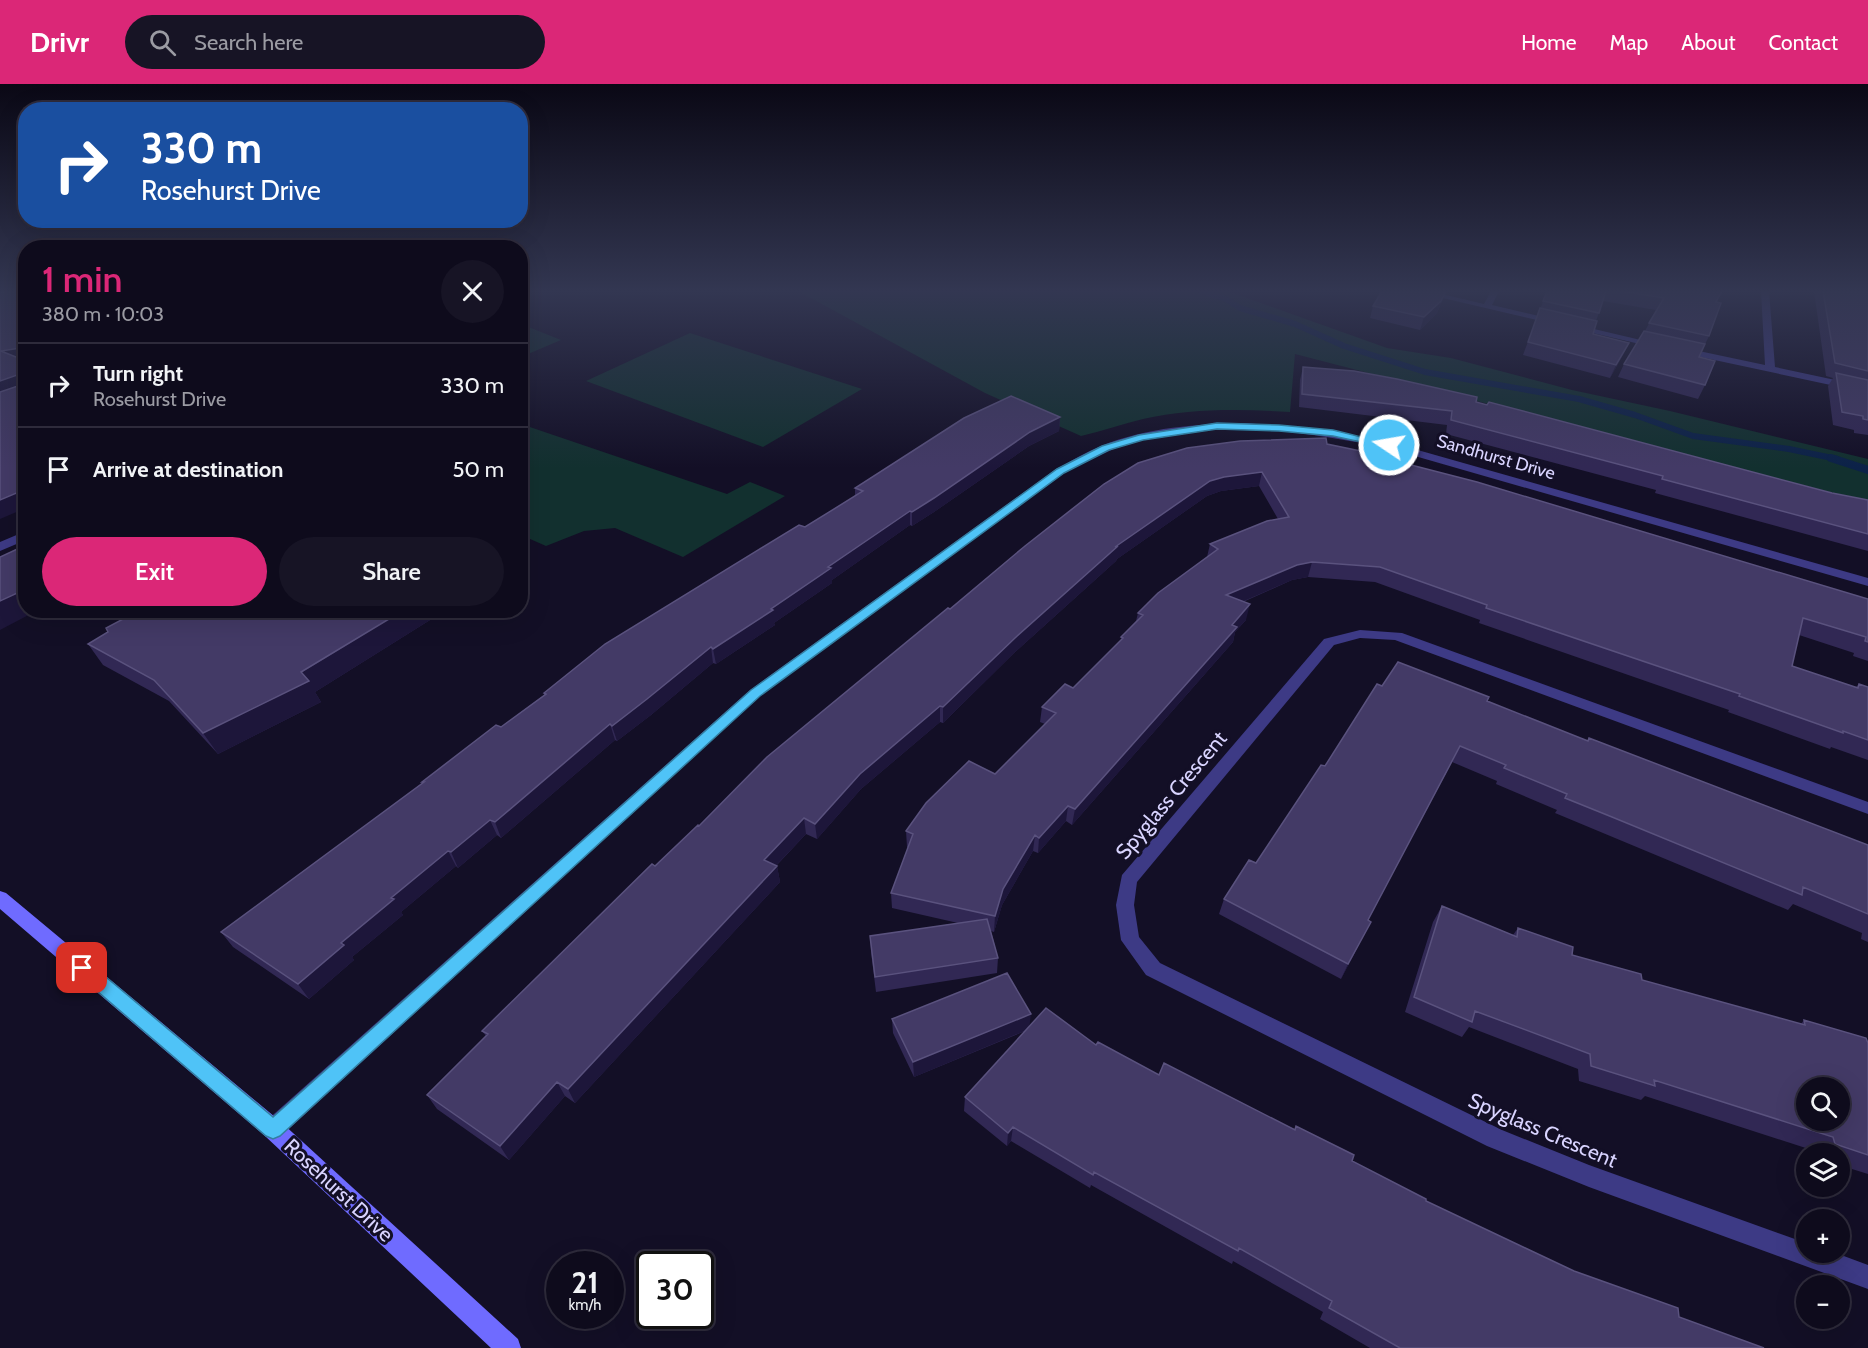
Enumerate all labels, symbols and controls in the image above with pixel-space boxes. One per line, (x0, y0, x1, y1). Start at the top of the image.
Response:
search box (125, 15, 545, 69)
text: Drivr (30, 25, 89, 59)
icon: search (146, 26, 179, 59)
text: Search here (194, 29, 303, 56)
text: Home (1521, 30, 1577, 55)
text: Map (1610, 30, 1648, 55)
text: About (1681, 30, 1735, 55)
text: Contact (1768, 30, 1838, 55)
text: 330 m (141, 122, 262, 174)
icon: right (42, 126, 120, 204)
text: Rosehurst Drive (141, 174, 321, 207)
text: 1 min (42, 257, 122, 301)
button: close (441, 260, 504, 323)
text: 380 m · 10:03 (42, 302, 164, 326)
text: Turn right (93, 360, 183, 387)
icon: right (42, 369, 75, 402)
text: 330 m (441, 372, 504, 399)
text: Rosehurst Drive (93, 387, 226, 411)
position arrow (1357, 413, 1421, 477)
street label: Sandhurst Drive (1434, 430, 1558, 484)
icon: arrive (42, 453, 75, 486)
text: Arrive at destination (93, 456, 283, 483)
text: 50 m (452, 456, 504, 483)
button: Exit (42, 537, 267, 606)
button: Share (279, 537, 504, 606)
street label: Spyglass Crescent (1110, 726, 1232, 864)
pin (56, 942, 107, 993)
icon: arrive (65, 951, 98, 984)
map controls (1796, 1077, 1850, 1329)
button: search (1796, 1077, 1850, 1131)
street label: Spyglass Crescent (1465, 1087, 1621, 1173)
street label: Rosehurst Drive (279, 1133, 399, 1247)
button: layers (1796, 1143, 1850, 1197)
button: + (1796, 1209, 1850, 1263)
speed limit sign: 30 (636, 1251, 714, 1329)
text: 21 (572, 1264, 598, 1301)
button: − (1796, 1275, 1850, 1329)
text: km/h (569, 1296, 601, 1314)

